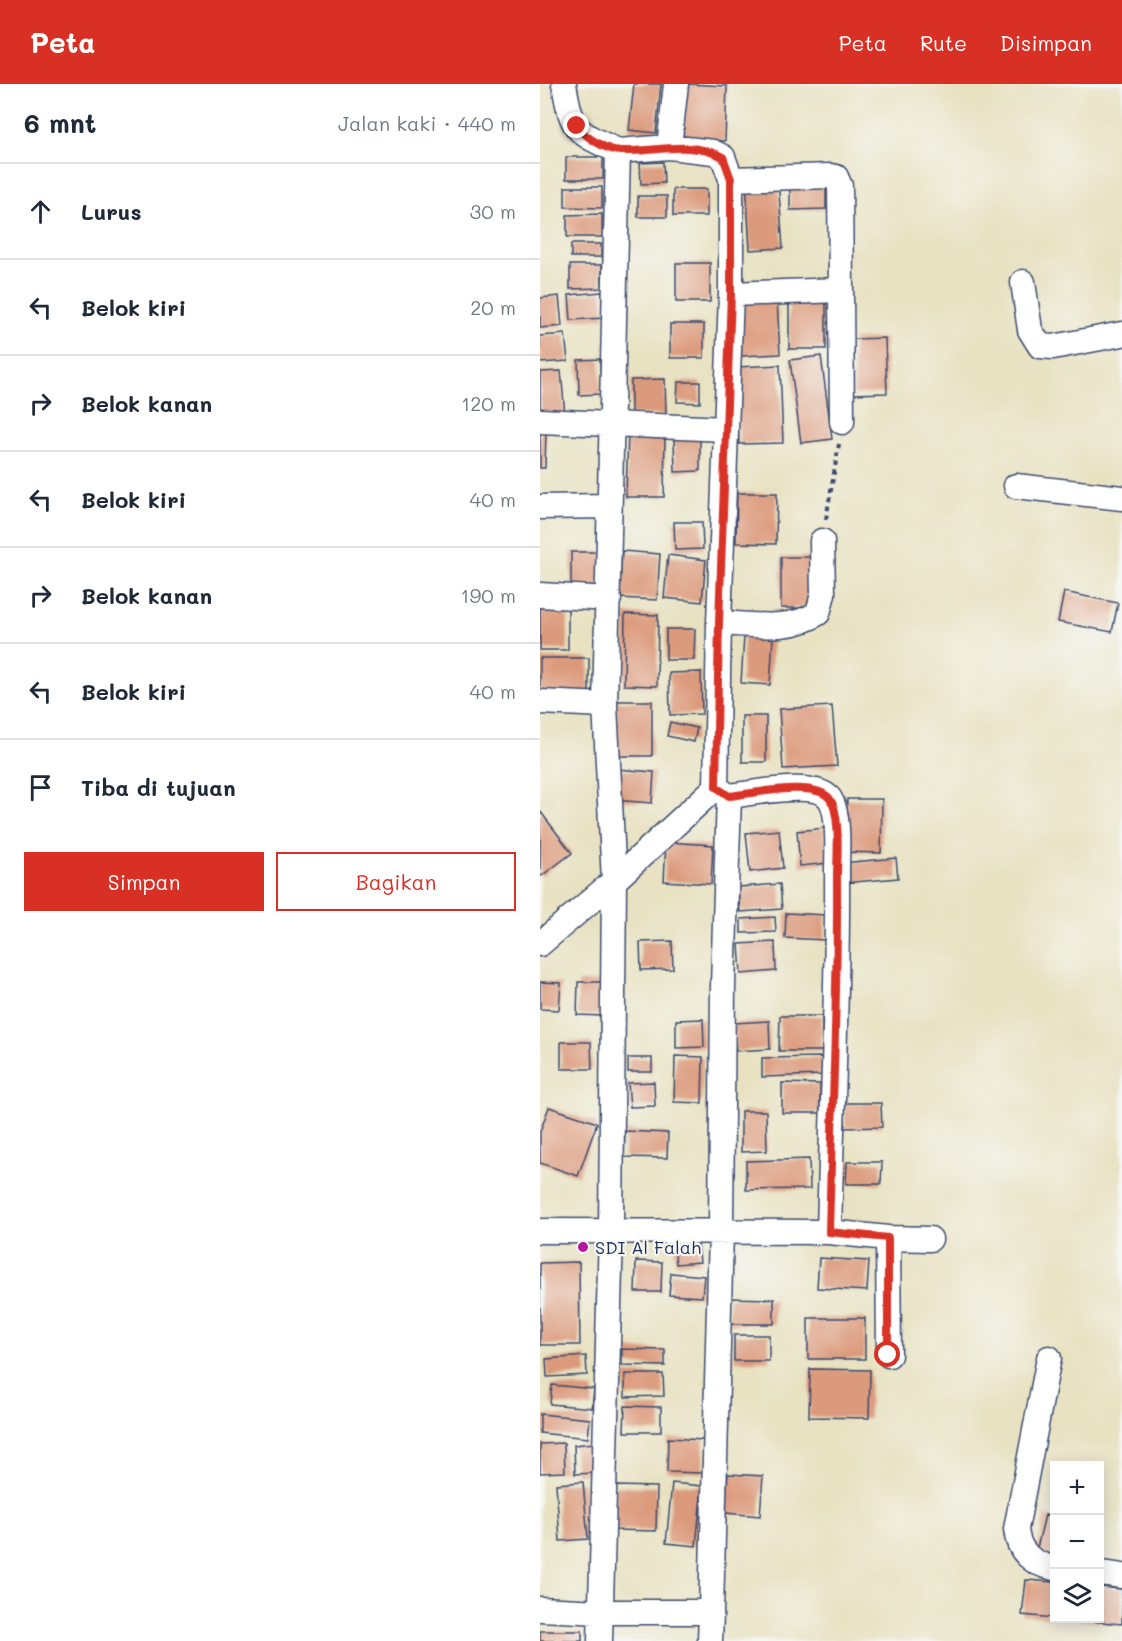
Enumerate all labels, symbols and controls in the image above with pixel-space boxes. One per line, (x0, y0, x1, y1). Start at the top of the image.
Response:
text: Peta (30, 24, 95, 60)
text: Peta (839, 29, 887, 56)
text: Rute (920, 29, 967, 56)
text: Disimpan (1000, 29, 1092, 56)
text: 6 mnt (24, 106, 96, 140)
text: Jalan kaki · 440 m (338, 110, 516, 136)
route end (563, 112, 589, 138)
icon: ahead (24, 195, 57, 228)
text: Lurus (81, 197, 142, 226)
text: 30 m (470, 198, 516, 224)
icon: left (24, 291, 57, 324)
text: Belok kiri (81, 293, 186, 322)
text: 20 m (470, 294, 516, 320)
icon: right (24, 387, 57, 420)
text: Belok kanan (81, 389, 212, 418)
text: 120 m (461, 390, 516, 416)
icon: left (24, 483, 57, 516)
text: Belok kiri (81, 485, 186, 514)
text: 40 m (470, 486, 516, 512)
icon: right (24, 579, 57, 612)
text: Belok kanan (81, 581, 212, 610)
text: 190 m (461, 582, 516, 608)
icon: left (24, 675, 57, 708)
text: Belok kiri (81, 677, 186, 706)
text: 40 m (470, 678, 516, 704)
icon: arrive (24, 771, 57, 804)
text: Tiba di tujuan (81, 773, 236, 802)
button: Simpan (24, 852, 264, 911)
button: Bagikan (276, 852, 516, 911)
place label: SDI Al Falah (595, 1235, 701, 1259)
marker: SDI Al Falah (576, 1240, 590, 1254)
route start (874, 1341, 900, 1367)
map controls (1050, 1461, 1104, 1623)
button: + (1050, 1461, 1104, 1515)
button: − (1050, 1515, 1104, 1569)
button: layers (1050, 1569, 1104, 1623)

